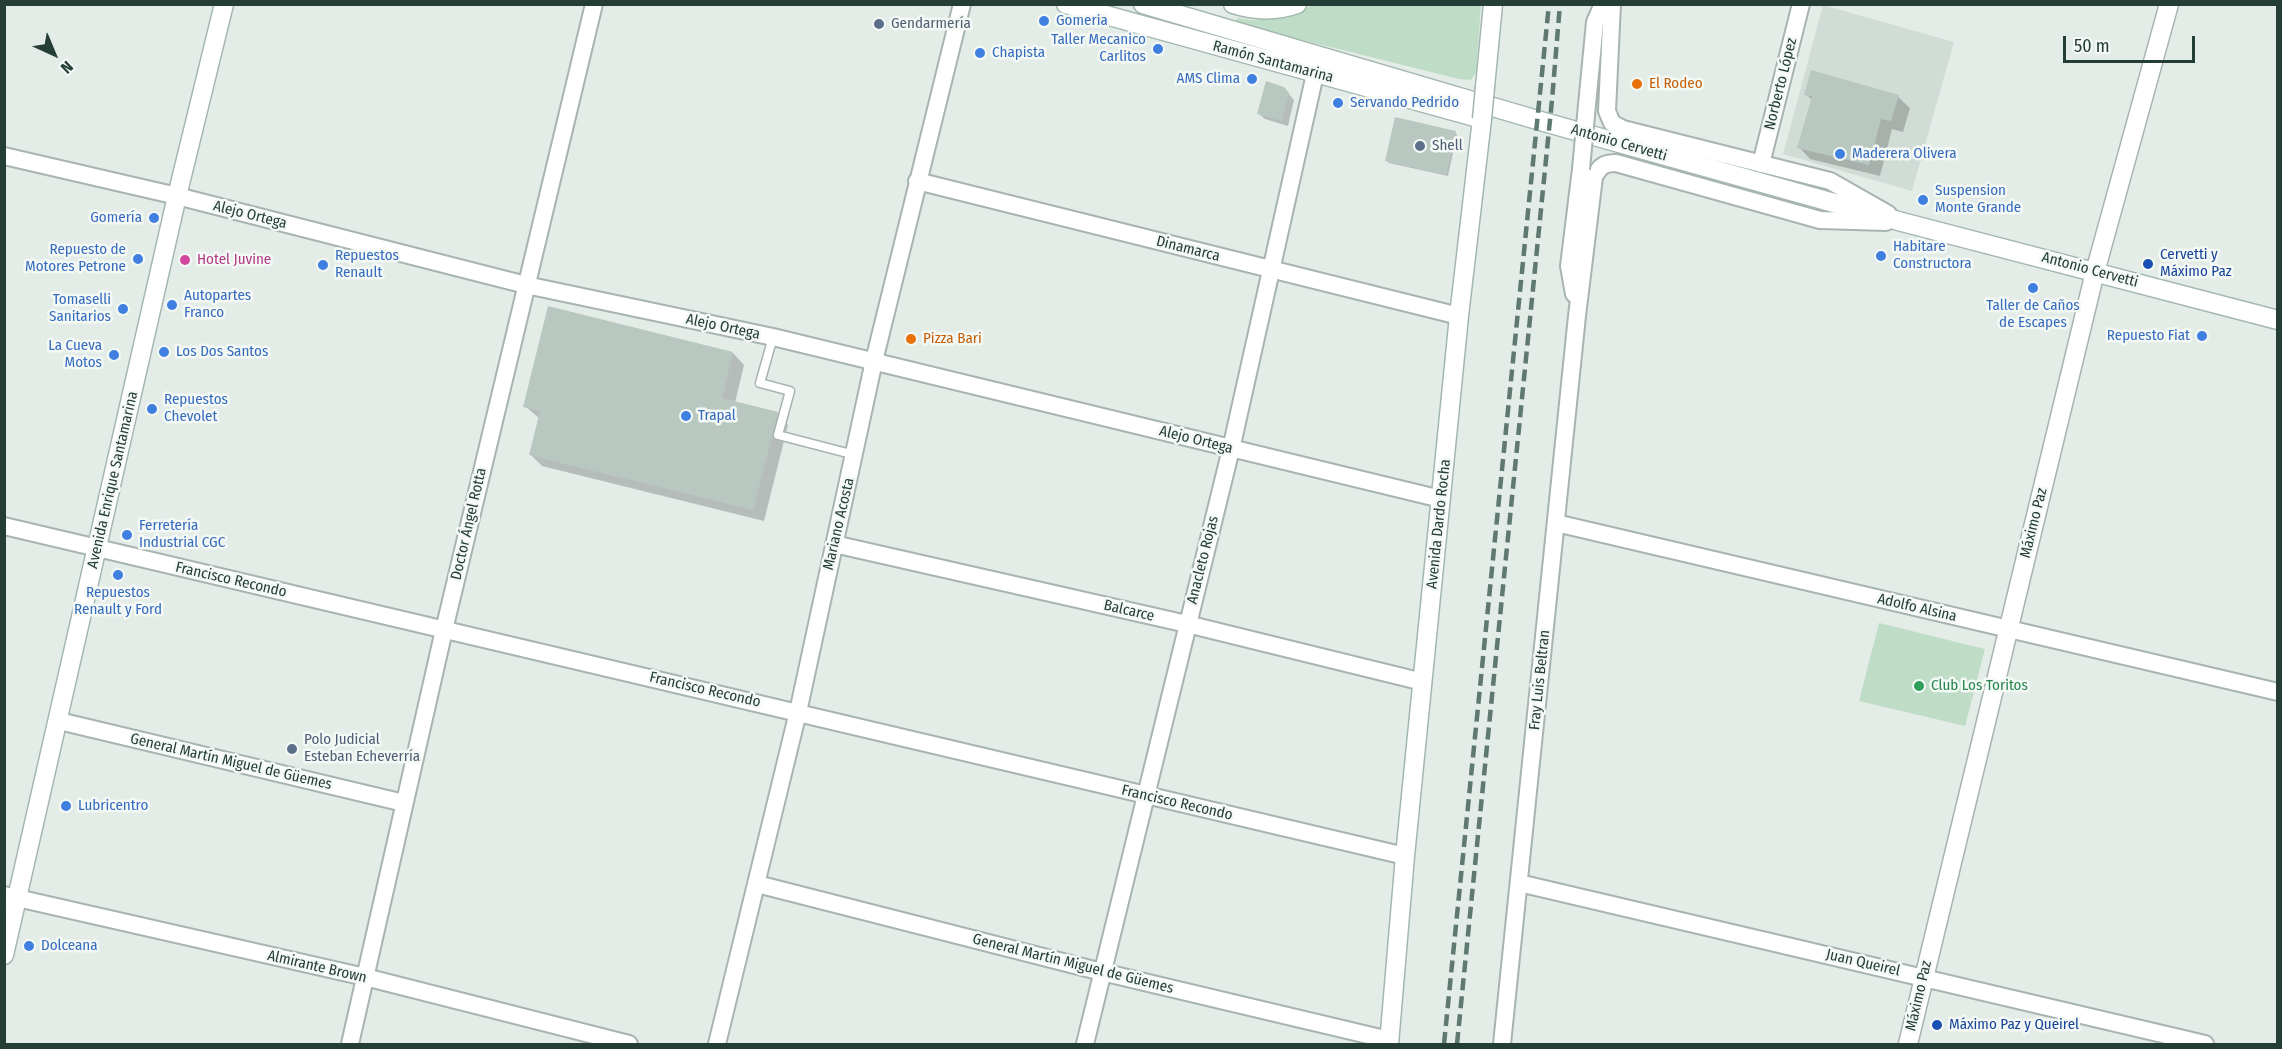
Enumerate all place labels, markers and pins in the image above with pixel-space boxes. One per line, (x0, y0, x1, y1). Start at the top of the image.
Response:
place label: Gomeria (1056, 12, 1108, 30)
marker: Gomeria (1037, 14, 1051, 28)
place label: Gendarmería (891, 15, 971, 33)
marker: Gendarmería (872, 17, 886, 31)
place label: Taller Mecanico Carlitos (1051, 31, 1146, 66)
marker: Taller Mecanico Carlitos (1151, 42, 1165, 56)
place label: Chapista (992, 44, 1045, 62)
marker: Chapista (973, 46, 987, 60)
place label: AMS Clima (1177, 70, 1240, 88)
marker: AMS Clima (1245, 72, 1259, 86)
place label: El Rodeo (1649, 75, 1703, 93)
marker: El Rodeo (1630, 77, 1644, 91)
place label: Servando Pedrido (1350, 94, 1459, 112)
marker: Servando Pedrido (1331, 96, 1345, 110)
place label: Shell (1432, 137, 1463, 155)
marker: Shell (1413, 139, 1427, 153)
place label: Maderera Olivera (1852, 145, 1957, 163)
marker: Maderera Olivera (1833, 147, 1847, 161)
place label: Suspension Monte Grande (1935, 182, 2021, 217)
marker: Suspension Monte Grande (1916, 193, 1930, 207)
place label: Gomería (90, 209, 142, 227)
marker: Gomería (147, 211, 161, 225)
place label: Habitare Constructora (1893, 238, 1972, 273)
place label: Repuesto de Motores Petrone (25, 241, 126, 276)
place label: Cervetti y Máximo Paz (2160, 246, 2232, 281)
place label: Repuestos Renault (335, 247, 399, 282)
marker: Habitare Constructora (1874, 249, 1888, 263)
place label: Hotel Juvine (197, 251, 271, 269)
marker: Repuesto de Motores Petrone (131, 252, 145, 266)
marker: Hotel Juvine (178, 253, 192, 267)
marker: Cervetti y Máximo Paz (2141, 257, 2155, 271)
marker: Repuestos Renault (316, 258, 330, 272)
marker: Taller de Caños de Escapes (2026, 281, 2040, 295)
place label: Autopartes Franco (184, 287, 251, 322)
place label: Tomaselli Sanitarios (49, 291, 111, 326)
place label: Taller de Caños de Escapes (1986, 297, 2080, 332)
marker: Autopartes Franco (165, 298, 179, 312)
marker: Tomaselli Sanitarios (116, 302, 130, 316)
place label: Repuesto Fiat (2107, 327, 2190, 345)
marker: Repuesto Fiat (2195, 329, 2209, 343)
place label: Pizza Bari (923, 330, 982, 348)
marker: Pizza Bari (904, 332, 918, 346)
place label: La Cueva Motos (48, 337, 102, 372)
place label: Los Dos Santos (176, 343, 268, 361)
marker: Los Dos Santos (157, 345, 171, 359)
marker: La Cueva Motos (107, 348, 121, 362)
place label: Repuestos Chevolet (164, 391, 228, 426)
marker: Repuestos Chevolet (145, 402, 159, 416)
place label: Trapal (698, 407, 736, 425)
marker: Trapal (679, 409, 693, 423)
place label: Ferretería Industrial CGC (139, 517, 225, 552)
marker: Ferretería Industrial CGC (120, 528, 134, 542)
marker: Repuestos Renault y Ford (111, 568, 125, 582)
place label: Repuestos Renault y Ford (74, 584, 162, 619)
place label: Club Los Toritos (1931, 677, 2028, 695)
marker: Club Los Toritos (1912, 679, 1926, 693)
place label: Polo Judicial Esteban Echeverría (304, 731, 420, 766)
marker: Polo Judicial Esteban Echeverría (285, 742, 299, 756)
place label: Lubricentro (78, 797, 148, 815)
marker: Lubricentro (59, 799, 73, 813)
place label: Dolceana (41, 937, 98, 955)
marker: Dolceana (22, 939, 36, 953)
place label: Máximo Paz y Queirel (1949, 1016, 2079, 1034)
marker: Máximo Paz y Queirel (1930, 1018, 1944, 1032)

